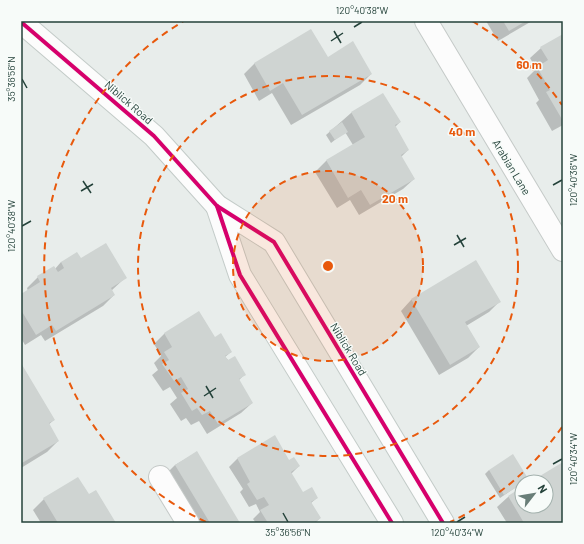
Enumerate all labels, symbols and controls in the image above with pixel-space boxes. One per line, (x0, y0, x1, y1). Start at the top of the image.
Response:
text: 120°40'38"W (336, 4, 389, 16)
text: 35°36'56"N (5, 56, 17, 102)
text: 60 m (516, 57, 542, 71)
street label: Niblick Road (102, 78, 156, 126)
text: 40 m (449, 124, 475, 138)
street label: Arabian Lane (490, 137, 534, 197)
text: 120°40'36"W (567, 154, 579, 206)
text: 20 m (382, 191, 408, 205)
text: 120°40'38"W (5, 199, 17, 252)
centre of rings (321, 259, 335, 273)
street label: Niblick Road (328, 320, 370, 378)
text: 120°40'34"W (567, 432, 579, 485)
north arrow (514, 474, 554, 514)
text: N (536, 482, 550, 495)
text: 35°36'56"N (265, 526, 311, 538)
text: 120°40'34"W (431, 526, 484, 538)

